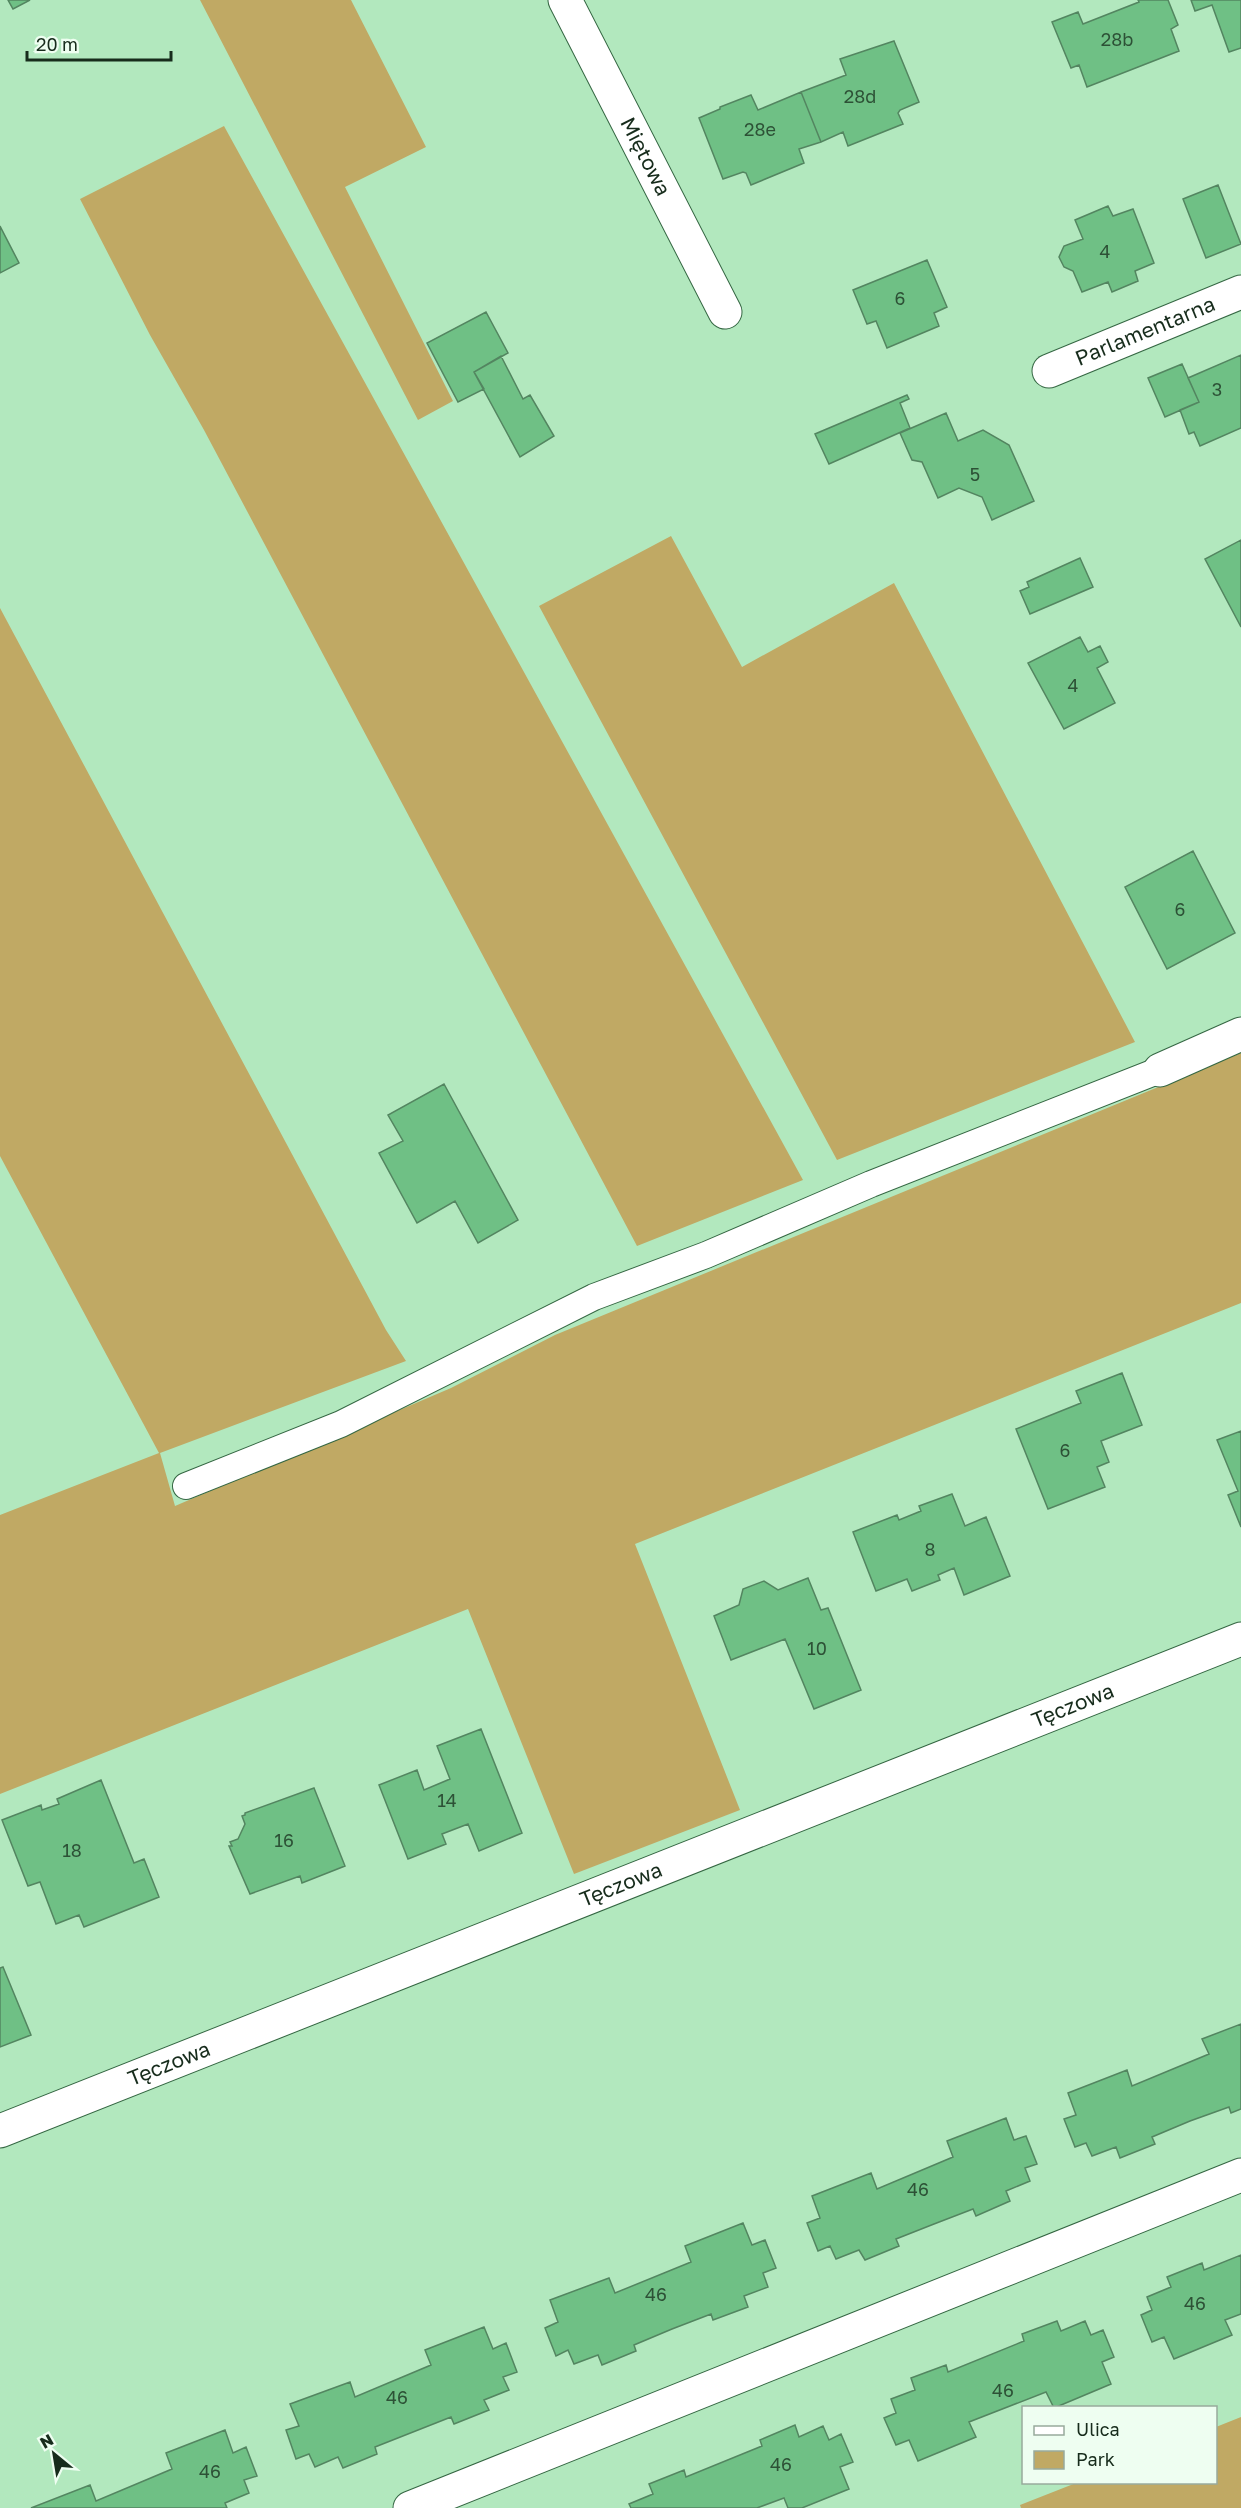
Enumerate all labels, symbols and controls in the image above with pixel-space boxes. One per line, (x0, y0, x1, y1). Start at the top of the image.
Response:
scale bar (27, 24, 171, 62)
house number: 28b (1101, 28, 1133, 50)
text: 20 m (36, 33, 78, 55)
house number: 28d (844, 85, 876, 107)
street label: Miętowa (615, 112, 677, 200)
house number: 28e (744, 118, 776, 140)
house number: 4 (1100, 240, 1111, 262)
house number: 6 (895, 287, 905, 309)
street label: Parlamentarna (1071, 290, 1219, 371)
house number: 3 (1212, 378, 1222, 400)
house number: 5 (970, 463, 980, 485)
house number: 4 (1068, 674, 1079, 696)
house number: 6 (1175, 898, 1185, 920)
house number: 6 (1060, 1439, 1070, 1461)
house number: 8 (925, 1538, 935, 1560)
house number: 10 (807, 1637, 827, 1659)
street label: Tęczowa (1027, 1677, 1117, 1733)
house number: 14 (437, 1789, 457, 1811)
house number: 16 (274, 1829, 294, 1851)
house number: 18 (62, 1839, 82, 1861)
street label: Tęczowa (576, 1856, 666, 1912)
street label: Tęczowa (124, 2035, 214, 2091)
house number: 46 (907, 2178, 929, 2200)
house number: 46 (645, 2283, 667, 2305)
house number: 46 (1184, 2292, 1206, 2314)
house number: 46 (992, 2379, 1014, 2401)
house number: 46 (386, 2386, 408, 2408)
legend (1022, 2406, 1217, 2484)
text: Ulica (1076, 2418, 1120, 2440)
north arrow (24, 2424, 84, 2484)
text: N (36, 2429, 57, 2453)
text: Park (1076, 2448, 1115, 2470)
house number: 46 (770, 2453, 792, 2475)
house number: 46 (199, 2460, 221, 2482)

